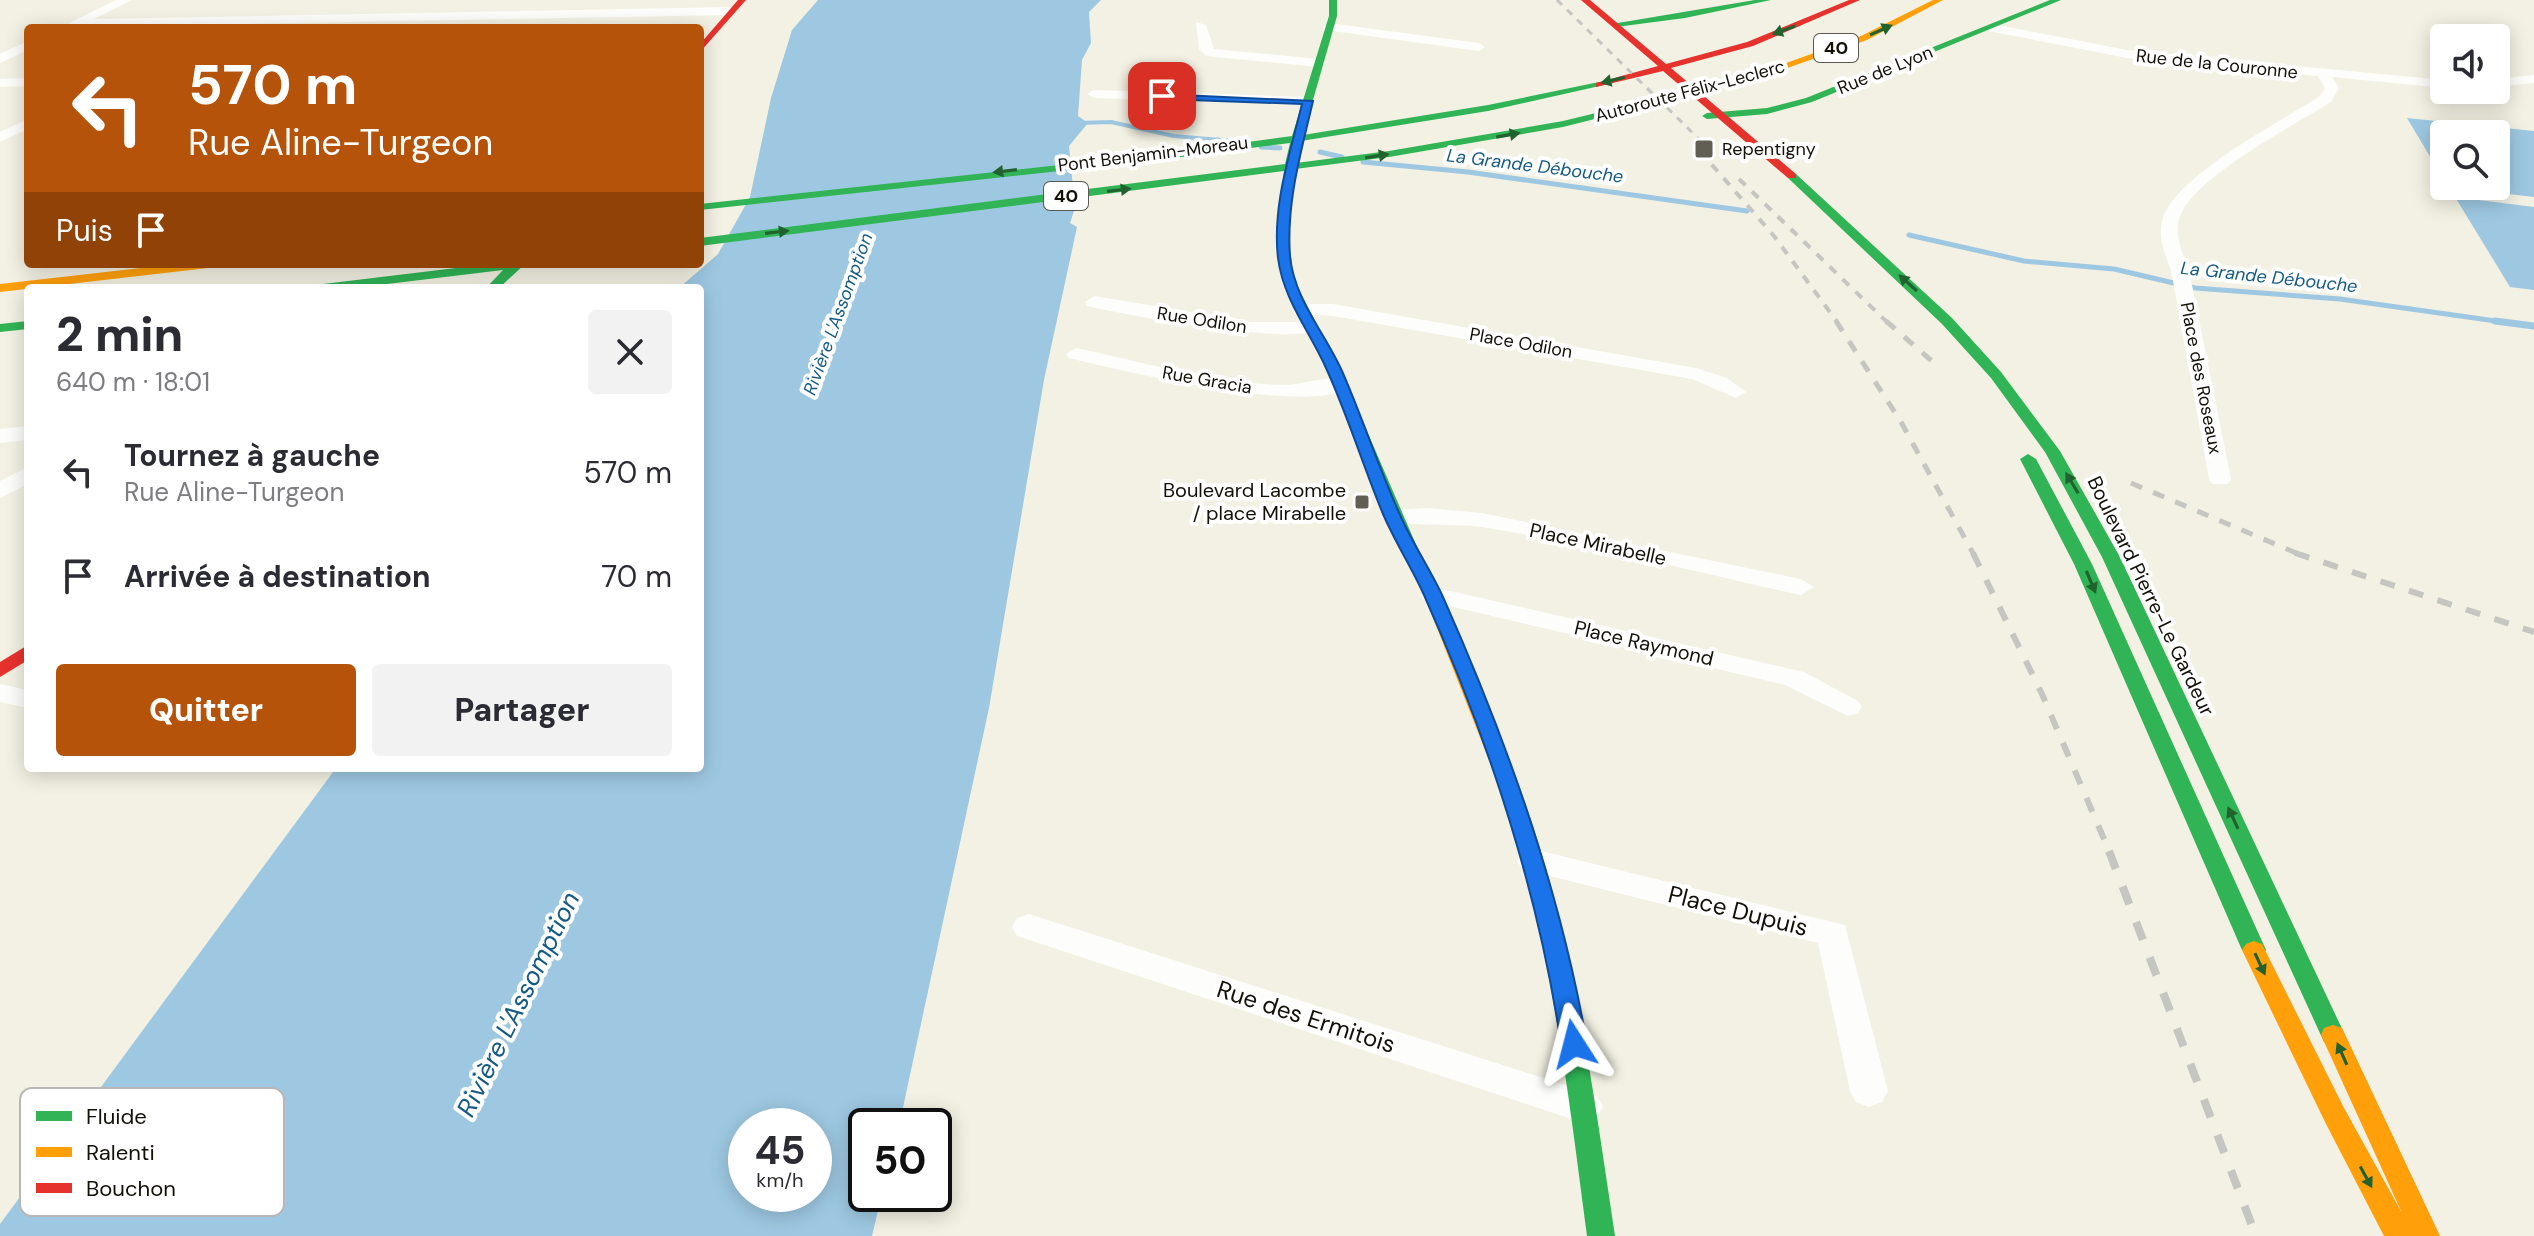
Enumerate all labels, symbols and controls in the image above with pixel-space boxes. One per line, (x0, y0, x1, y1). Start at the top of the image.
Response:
one-way arrow (1869, 23, 1893, 37)
one-way arrow (1772, 24, 1796, 37)
map controls (2430, 24, 2510, 200)
button: sound (2430, 24, 2510, 104)
road number: 40 (1814, 34, 1858, 62)
street label: Rue de Lyon (1834, 40, 1936, 100)
street label: Rue de la Couronne (2135, 44, 2299, 84)
text: 570 m (188, 48, 357, 121)
street label: Autoroute Félix-Leclerc (1592, 54, 1788, 128)
icon: left (56, 56, 160, 160)
pin (1128, 62, 1196, 130)
icon: arrive (1140, 74, 1184, 118)
one-way arrow (1600, 74, 1625, 87)
text: Rue Aline-Turgeon (188, 119, 493, 166)
button: search (2430, 120, 2510, 200)
one-way arrow (1495, 128, 1520, 140)
street label: Pont Benjamin-Moreau (1057, 130, 1249, 178)
place label: Repentigny (1722, 137, 1816, 161)
marker: Repentigny (1693, 138, 1715, 160)
water label: La Grande Débouche (1445, 143, 1625, 189)
one-way arrow (1364, 149, 1389, 162)
one-way arrow (992, 165, 1017, 178)
road number: 40 (1044, 182, 1088, 210)
one-way arrow (1107, 183, 1132, 196)
icon: arrive (129, 208, 173, 252)
text: Puis (56, 211, 113, 250)
one-way arrow (765, 225, 790, 238)
water label: Rivière L'Assomption (798, 230, 878, 398)
water label: La Grande Débouche (2179, 256, 2359, 298)
one-way arrow (1898, 274, 1917, 292)
street label: Place des Roseaux (2175, 300, 2227, 456)
street label: Rue Odilon (1155, 301, 1249, 339)
text: 2 min (56, 303, 183, 366)
button: close (588, 310, 672, 394)
street label: Place Odilon (1468, 322, 1574, 364)
street label: Rue Gracia (1160, 360, 1254, 400)
text: 640 m · 18:01 (56, 365, 210, 399)
text: Tournez à gauche (124, 436, 380, 475)
icon: left (56, 450, 100, 494)
text: 570 m (583, 453, 672, 492)
one-way arrow (2065, 472, 2079, 494)
street label: Boulevard Pierre-Le Gardeur (2082, 472, 2220, 720)
text: Rue Aline-Turgeon (124, 475, 344, 509)
place label: Boulevard Lacombe / place Mirabelle (1163, 477, 1346, 526)
marker: Boulevard Lacombe / place Mirabelle (1353, 493, 1371, 511)
street label: Place Mirabelle (1527, 517, 1669, 571)
icon: arrive (56, 554, 100, 598)
text: Arrivée à destination (124, 557, 430, 596)
text: 70 m (601, 557, 672, 596)
one-way arrow (2084, 570, 2097, 594)
street label: Place Raymond (1572, 614, 1716, 672)
button: Quitter (56, 664, 356, 756)
button: Partager (372, 664, 672, 756)
one-way arrow (2226, 806, 2240, 830)
street label: Place Dupuis (1665, 878, 1811, 943)
water label: Rivière L'Assomption (449, 886, 587, 1122)
one-way arrow (2254, 952, 2267, 976)
street label: Rue des Ermitois (1213, 973, 1399, 1060)
position arrow (1532, 1002, 1616, 1086)
one-way arrow (2335, 1042, 2349, 1066)
legend (20, 1088, 284, 1216)
text: Fluide (86, 1102, 147, 1131)
speed limit sign: 50 (848, 1108, 952, 1212)
text: 45 (755, 1124, 805, 1176)
text: Ralenti (86, 1138, 155, 1167)
one-way arrow (2359, 1166, 2373, 1188)
text: km/h (756, 1167, 804, 1193)
text: Bouchon (86, 1174, 176, 1203)

